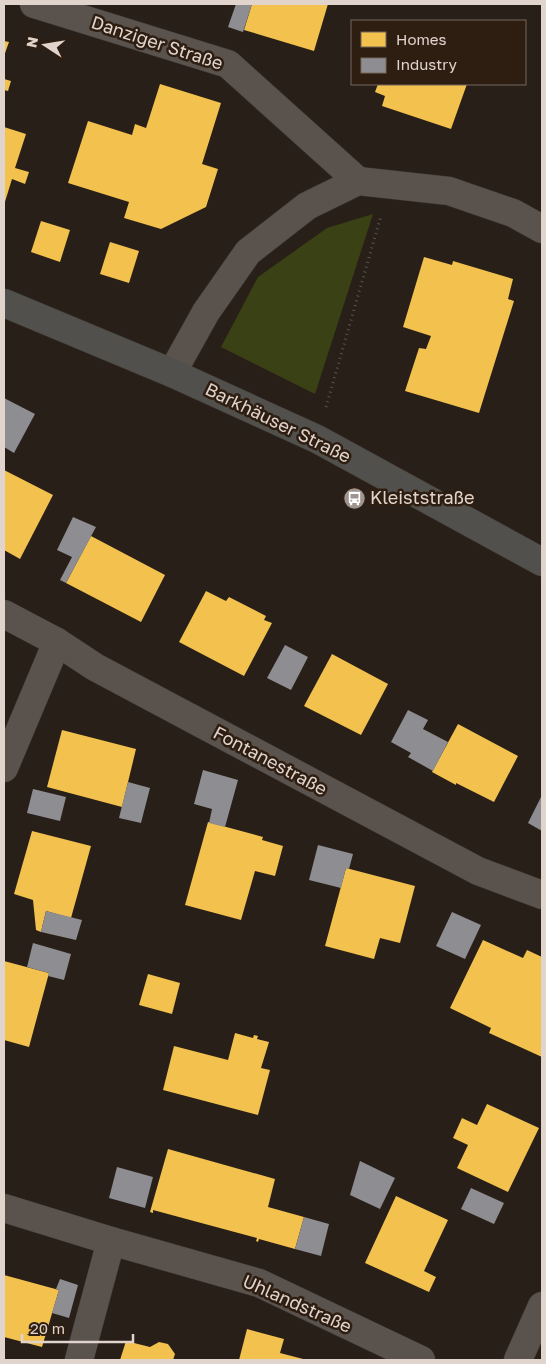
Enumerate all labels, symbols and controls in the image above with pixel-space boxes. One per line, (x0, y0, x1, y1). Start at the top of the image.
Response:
street label: Danziger Straße (89, 10, 226, 74)
north arrow (20, 20, 70, 70)
legend (351, 20, 526, 85)
text: Homes (396, 30, 446, 48)
text: N (22, 35, 41, 49)
text: Industry (396, 55, 457, 73)
street label: Barkhäuser Straße (202, 377, 355, 467)
bus stop icon: Kleiststraße (342, 486, 366, 510)
place label: Kleiststraße (370, 486, 474, 508)
street label: Fontanestraße (210, 721, 331, 799)
street label: Uhlandstraße (240, 1269, 355, 1337)
scale bar (22, 1312, 134, 1344)
text: 20 m (30, 1319, 65, 1337)

